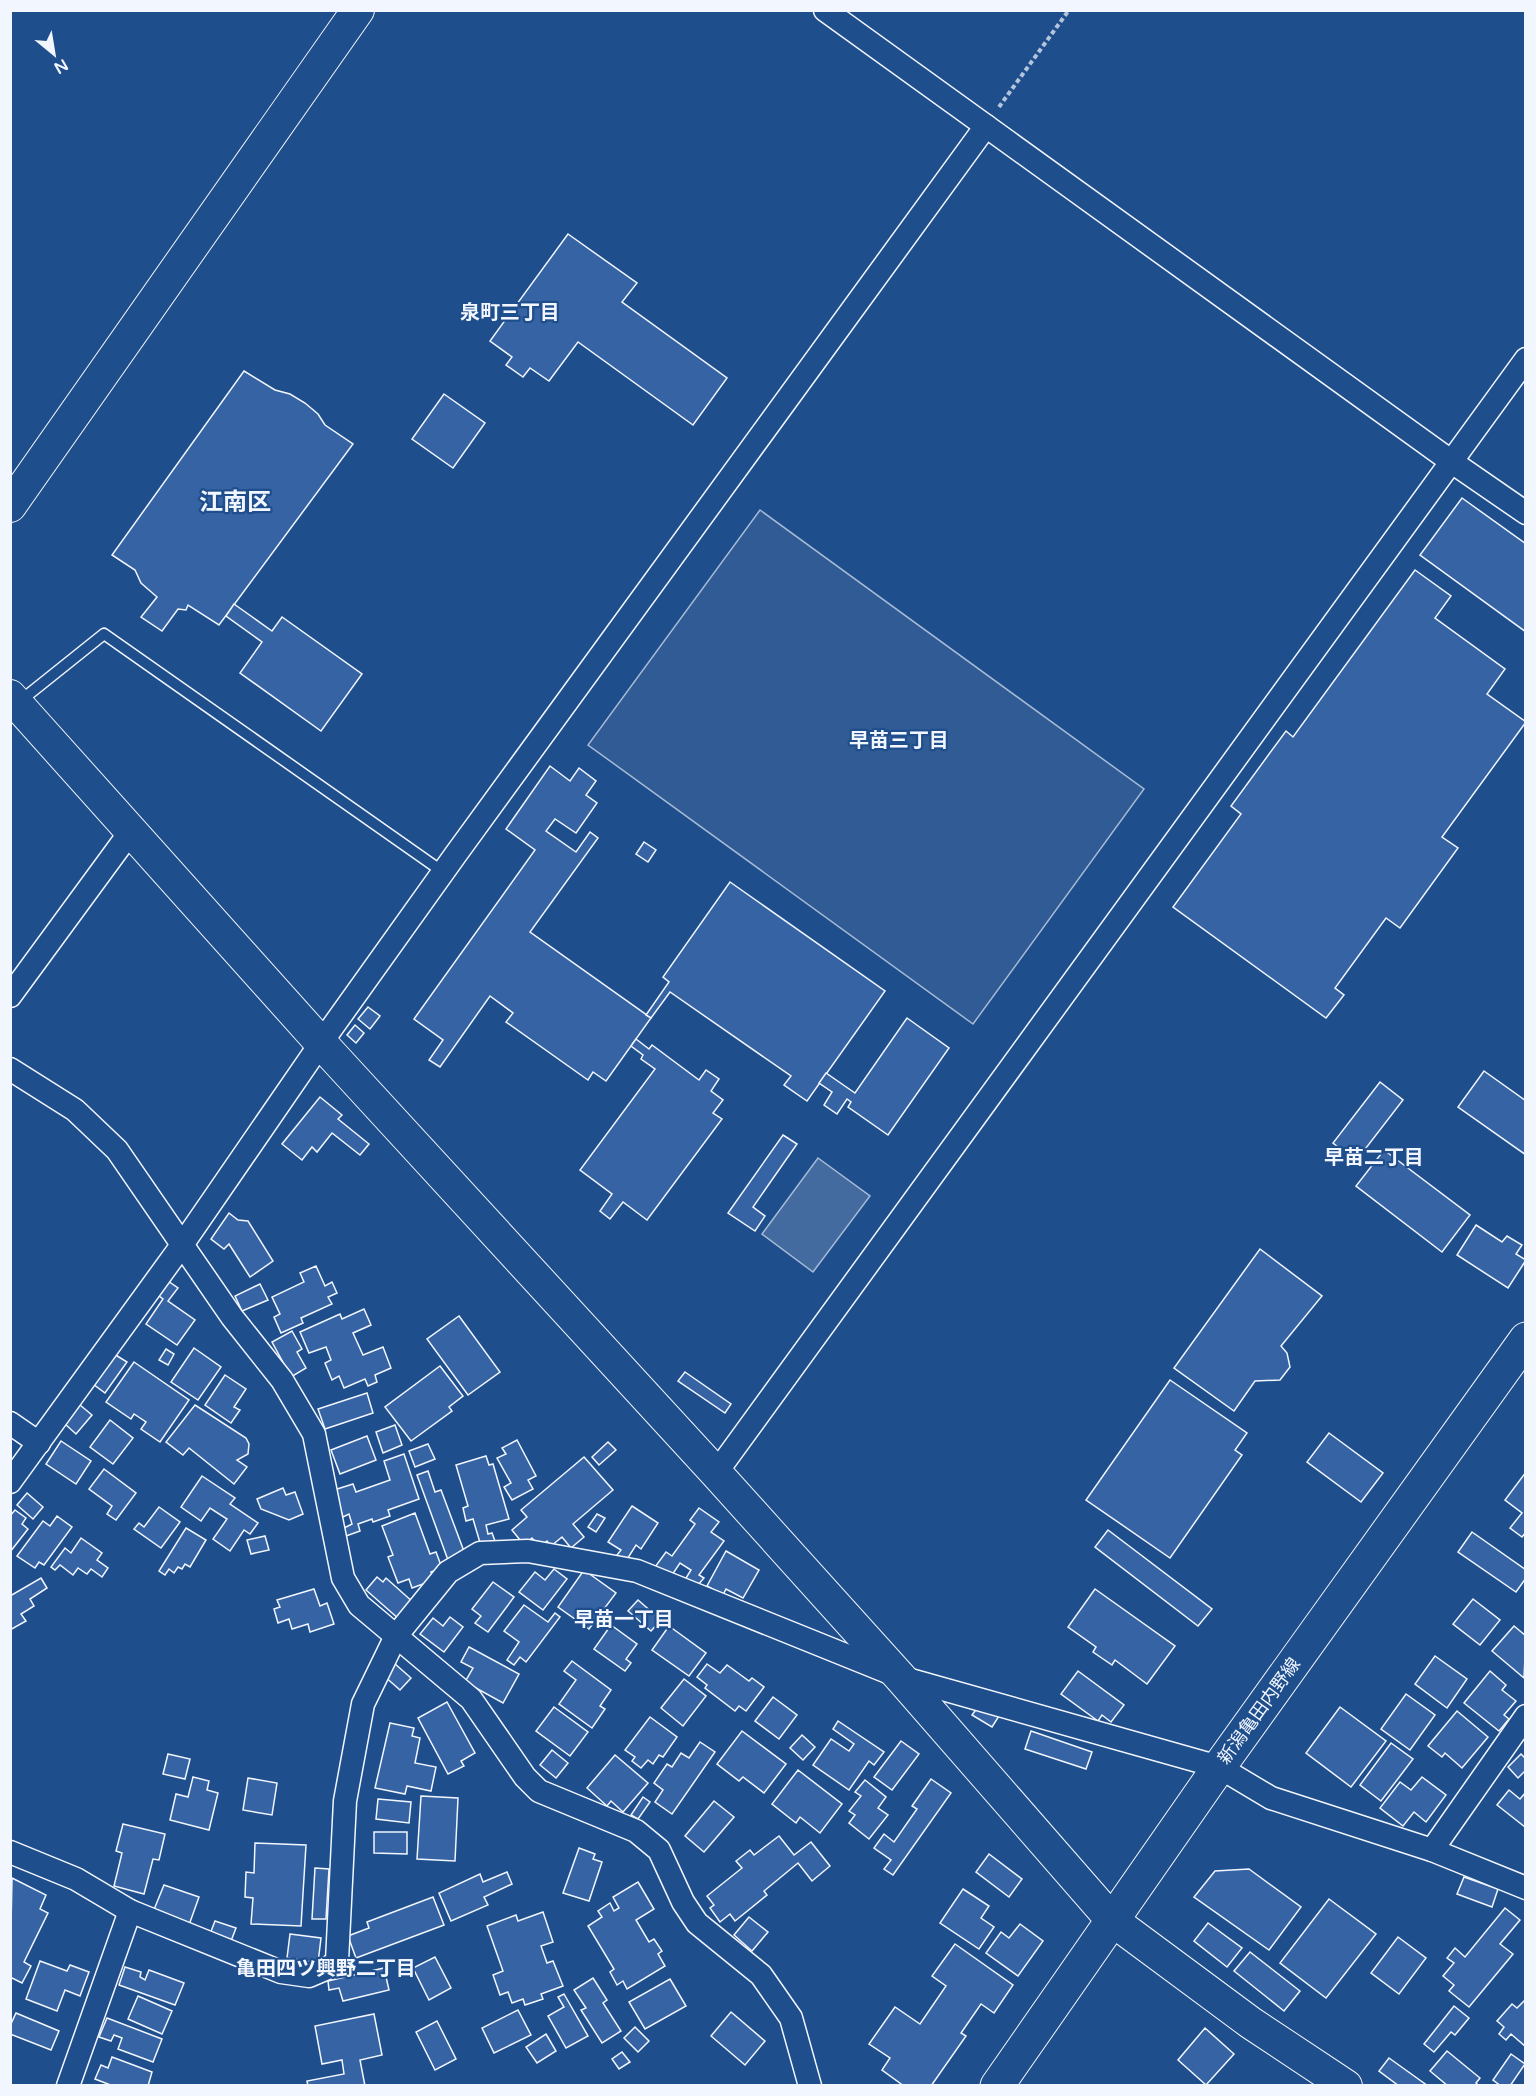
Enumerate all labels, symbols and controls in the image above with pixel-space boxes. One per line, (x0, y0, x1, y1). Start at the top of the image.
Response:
north arrow (24, 24, 84, 84)
text: N (50, 54, 72, 78)
district label: 泉町三丁目 (460, 301, 560, 325)
district label: 江南区 (199, 488, 271, 517)
district label: 早苗三丁目 (849, 729, 949, 753)
district label: 早苗二丁目 (1324, 1146, 1424, 1170)
district label: 早苗一丁目 (574, 1608, 674, 1632)
street label: 新潟亀田内野線 (1213, 1654, 1305, 1768)
district label: 亀田四ツ興野二丁目 (236, 1957, 416, 1981)

